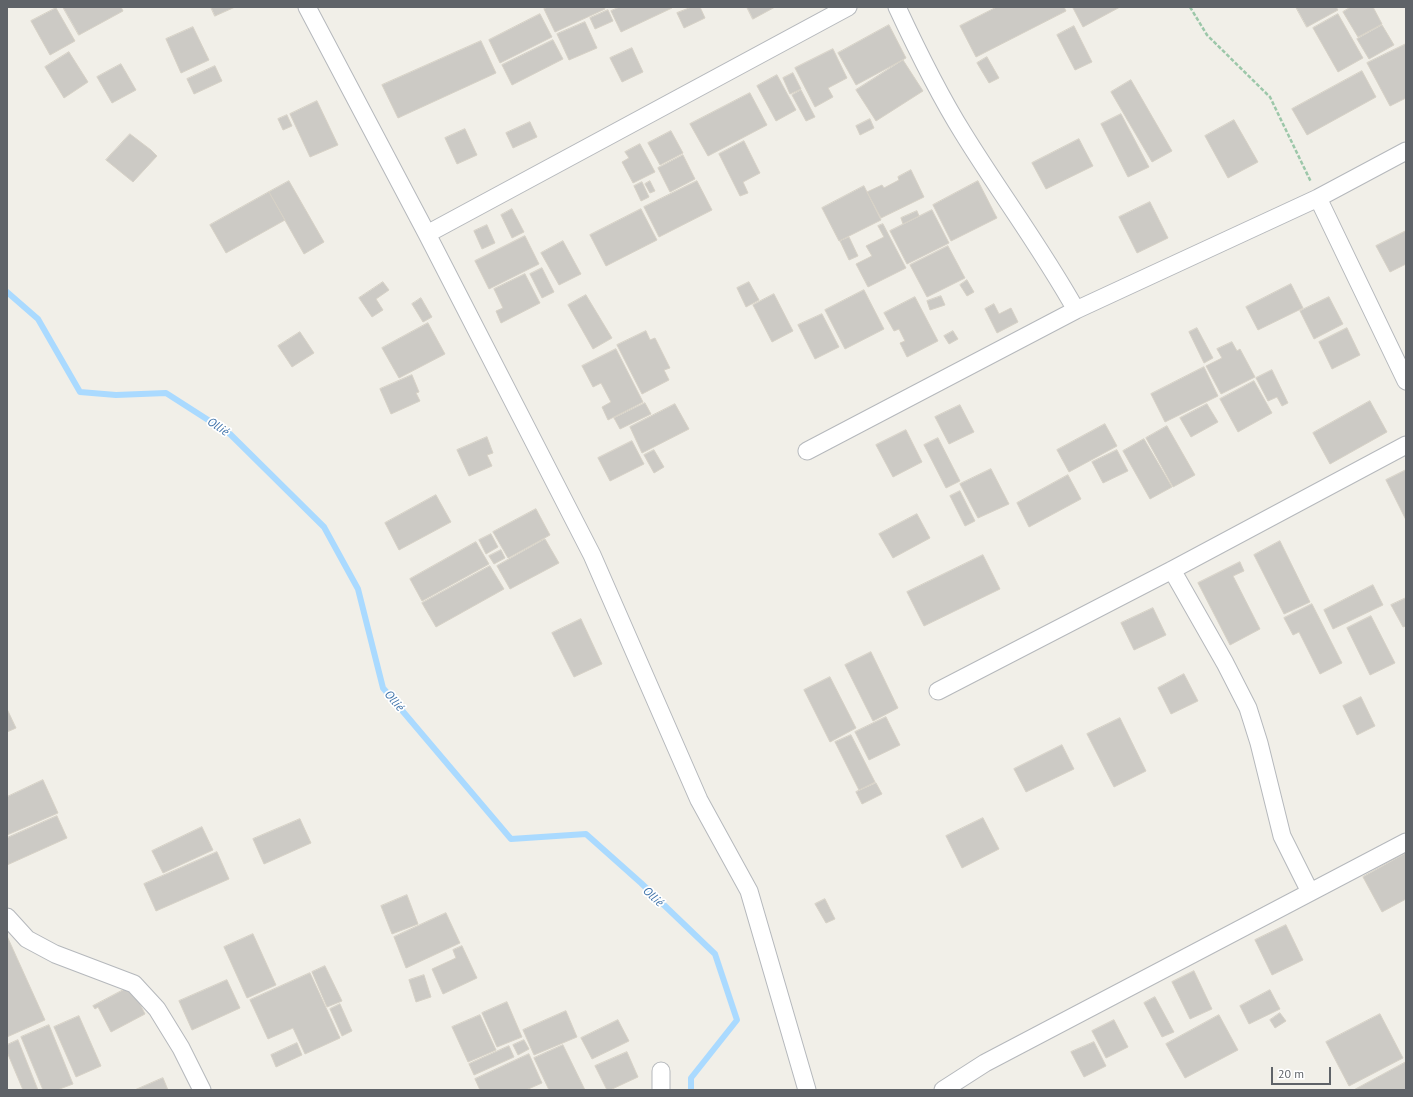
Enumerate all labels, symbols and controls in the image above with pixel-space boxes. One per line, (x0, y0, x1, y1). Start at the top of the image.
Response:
water label: Ollié (204, 415, 232, 439)
water label: Ollié (381, 688, 407, 714)
water label: Ollié (640, 884, 666, 910)
scale bar (1273, 1059, 1333, 1085)
text: 20 m (1278, 1066, 1304, 1081)

